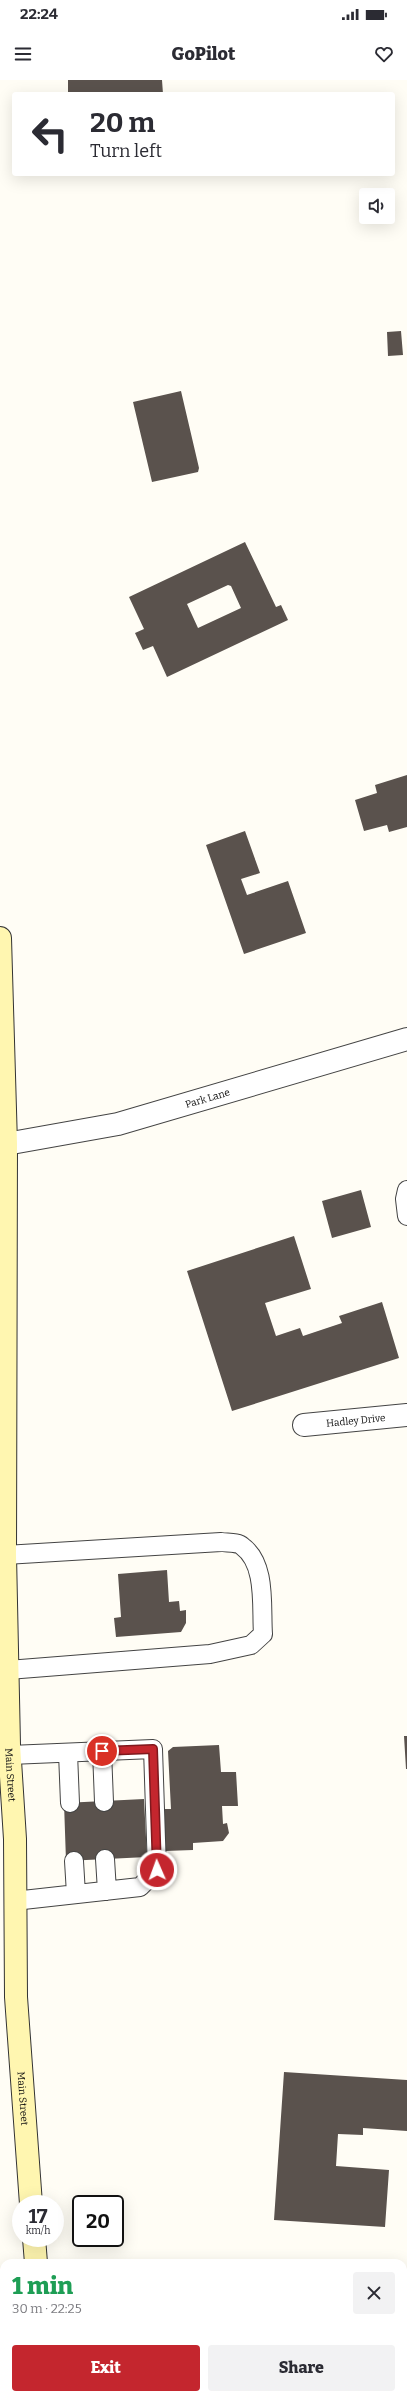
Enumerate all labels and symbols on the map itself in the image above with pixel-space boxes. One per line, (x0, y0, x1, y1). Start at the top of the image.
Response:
street label: Park Lane (184, 1086, 231, 1111)
street label: Hadley Drive (326, 1412, 386, 1430)
pin (85, 1734, 119, 1768)
street label: Main Street (2, 1748, 18, 1802)
position arrow (136, 1849, 178, 1891)
street label: Main Street (14, 2071, 30, 2126)
speed limit sign: 20 (72, 2195, 124, 2247)

